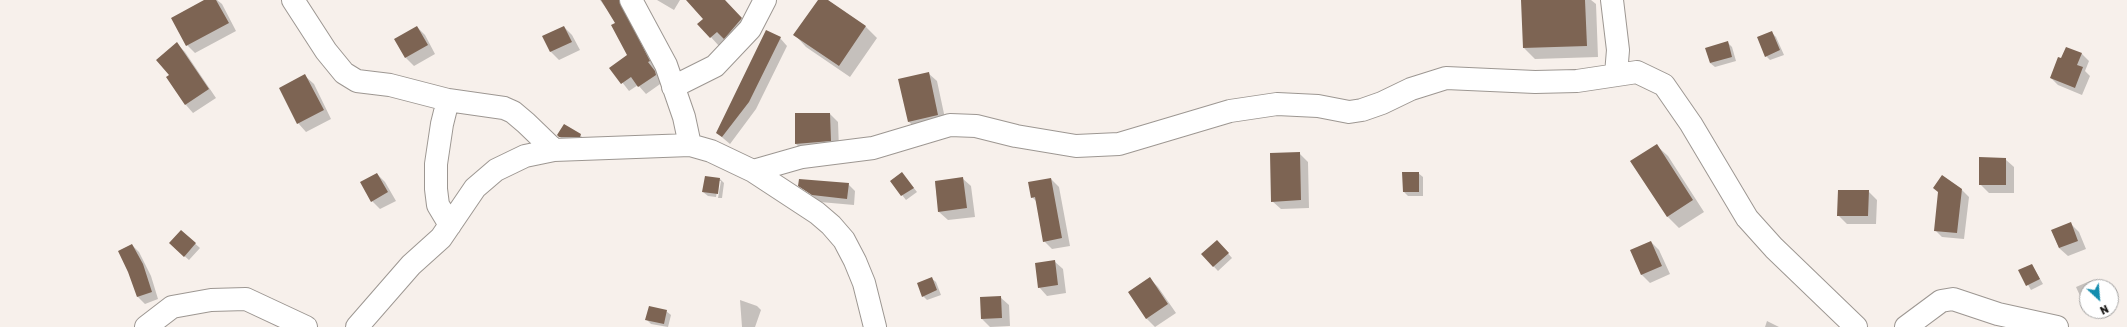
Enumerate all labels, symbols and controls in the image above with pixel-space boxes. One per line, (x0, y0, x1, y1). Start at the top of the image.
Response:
north arrow (2079, 279, 2119, 319)
text: N (2098, 302, 2110, 317)

